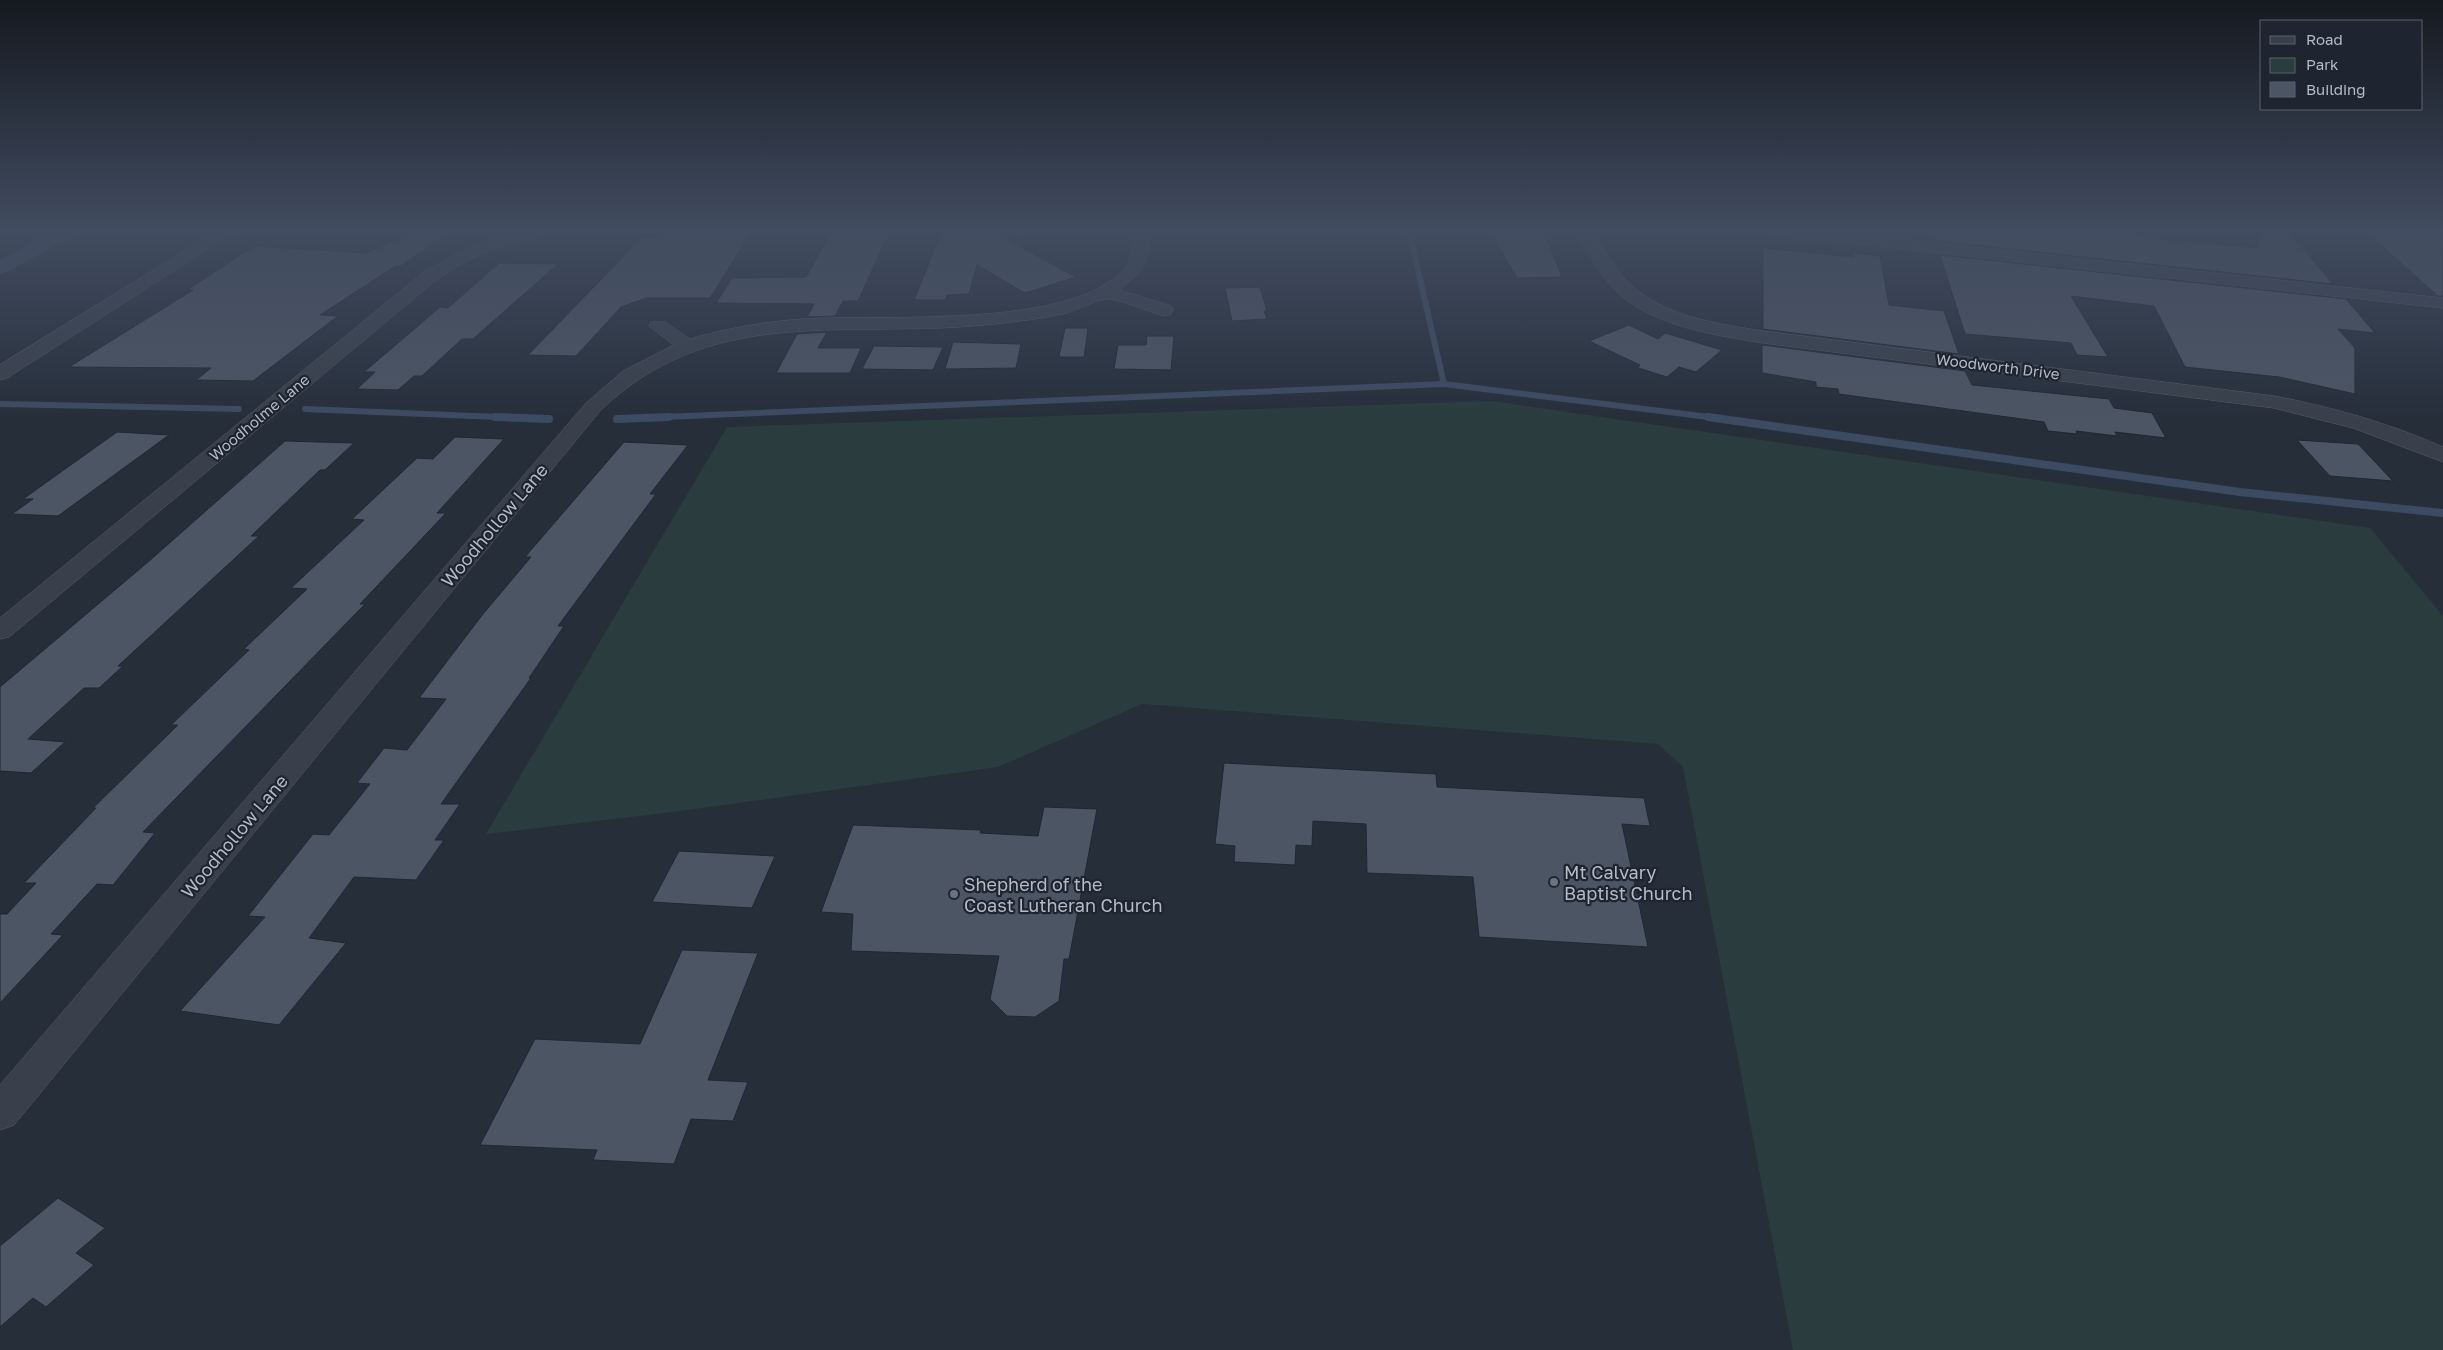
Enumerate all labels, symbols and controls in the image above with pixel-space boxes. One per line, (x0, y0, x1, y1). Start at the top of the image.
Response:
legend (2260, 20, 2423, 110)
text: Road (2306, 30, 2343, 48)
text: Park (2306, 55, 2339, 73)
text: Building (2306, 80, 2366, 98)
street label: Woodworth Drive (1935, 349, 2061, 383)
street label: Woodholme Lane (205, 370, 313, 464)
street label: Woodhollow Lane (436, 459, 552, 591)
street label: Woodhollow Lane (176, 770, 292, 902)
place label: Mt Calvary Baptist Church (1564, 861, 1692, 904)
place label: Shepherd of the Coast Lutheran Church (964, 873, 1162, 916)
marker: Mt Calvary Baptist Church (1548, 876, 1560, 888)
marker: Shepherd of the Coast Lutheran Church (948, 888, 960, 900)

